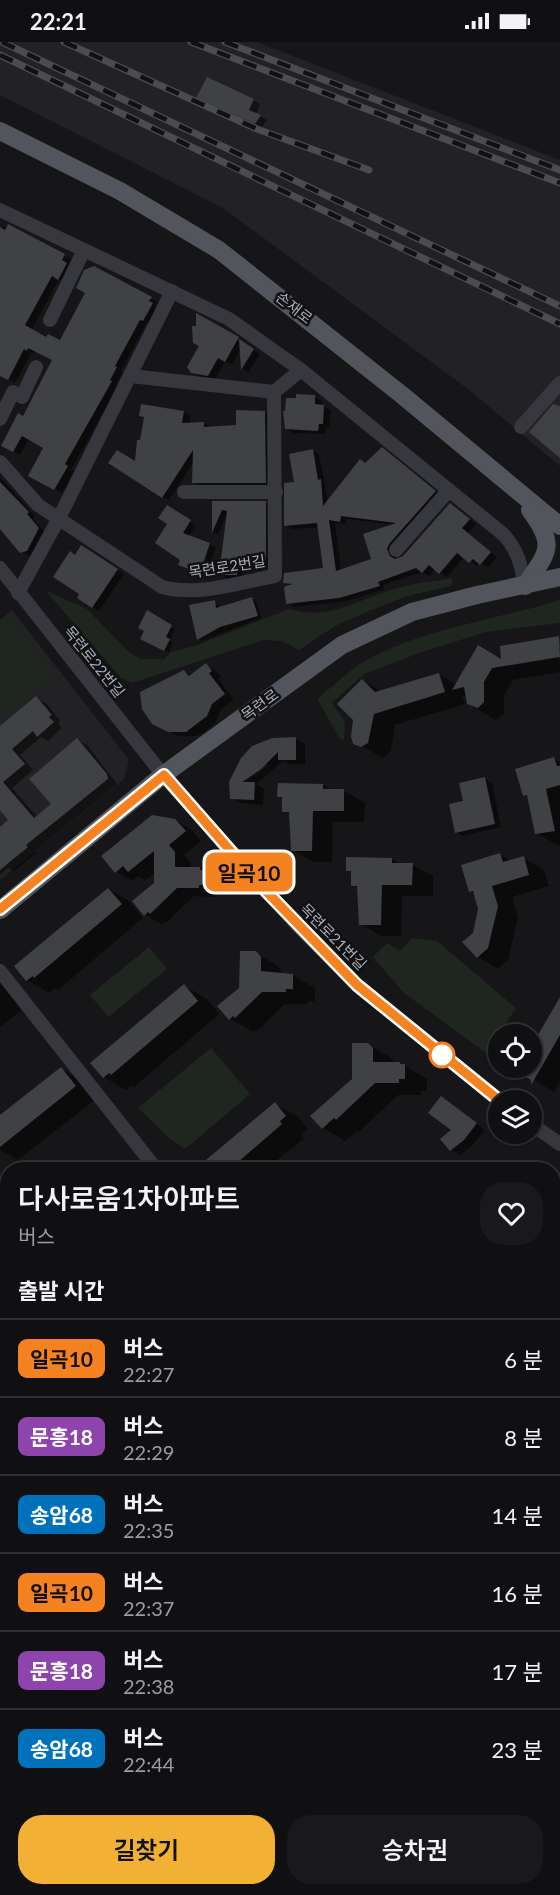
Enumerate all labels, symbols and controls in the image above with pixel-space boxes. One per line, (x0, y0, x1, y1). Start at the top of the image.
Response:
text: 22:21 (30, 8, 87, 35)
street label: 손재로 (273, 287, 316, 327)
street label: 목련로2번길 (187, 551, 267, 581)
street label: 목련로22번길 (61, 622, 129, 701)
street label: 목련로 (237, 685, 281, 724)
line badge: 일곡10 (207, 852, 291, 892)
text: 일곡10 (218, 860, 281, 885)
street label: 목련로21번길 (297, 899, 371, 973)
map controls (488, 1024, 542, 1144)
button: locate (488, 1024, 542, 1078)
unlabelled marker (429, 1042, 455, 1068)
button: layers (488, 1090, 542, 1144)
text: 다사로움1차아파트 (18, 1181, 240, 1215)
button: heart (480, 1182, 543, 1245)
text: 버스 (18, 1224, 55, 1248)
text: 출발 시간 (18, 1277, 104, 1304)
text: 버스 (123, 1334, 163, 1361)
text: 일곡10 (30, 1346, 93, 1371)
text: 6 분 (504, 1346, 543, 1373)
text: 22:27 (123, 1362, 174, 1386)
text: 버스 (123, 1412, 163, 1439)
text: 문흥18 (30, 1424, 93, 1449)
text: 8 분 (504, 1424, 543, 1451)
text: 22:29 (123, 1440, 174, 1464)
text: 버스 (123, 1490, 163, 1517)
text: 송암68 (30, 1502, 93, 1527)
text: 14 분 (492, 1502, 543, 1529)
text: 22:35 (123, 1518, 174, 1542)
text: 버스 (123, 1568, 163, 1595)
text: 일곡10 (30, 1580, 93, 1605)
text: 16 분 (492, 1580, 543, 1607)
text: 22:37 (123, 1596, 174, 1620)
text: 버스 (123, 1646, 163, 1673)
text: 문흥18 (30, 1658, 93, 1683)
text: 17 분 (492, 1658, 543, 1685)
text: 22:38 (123, 1674, 174, 1698)
text: 버스 (123, 1724, 163, 1751)
text: 송암68 (30, 1736, 93, 1761)
text: 23 분 (492, 1736, 543, 1763)
text: 22:44 (123, 1752, 174, 1776)
button: 길찾기 (18, 1815, 275, 1884)
button: 승차권 (287, 1815, 543, 1884)

